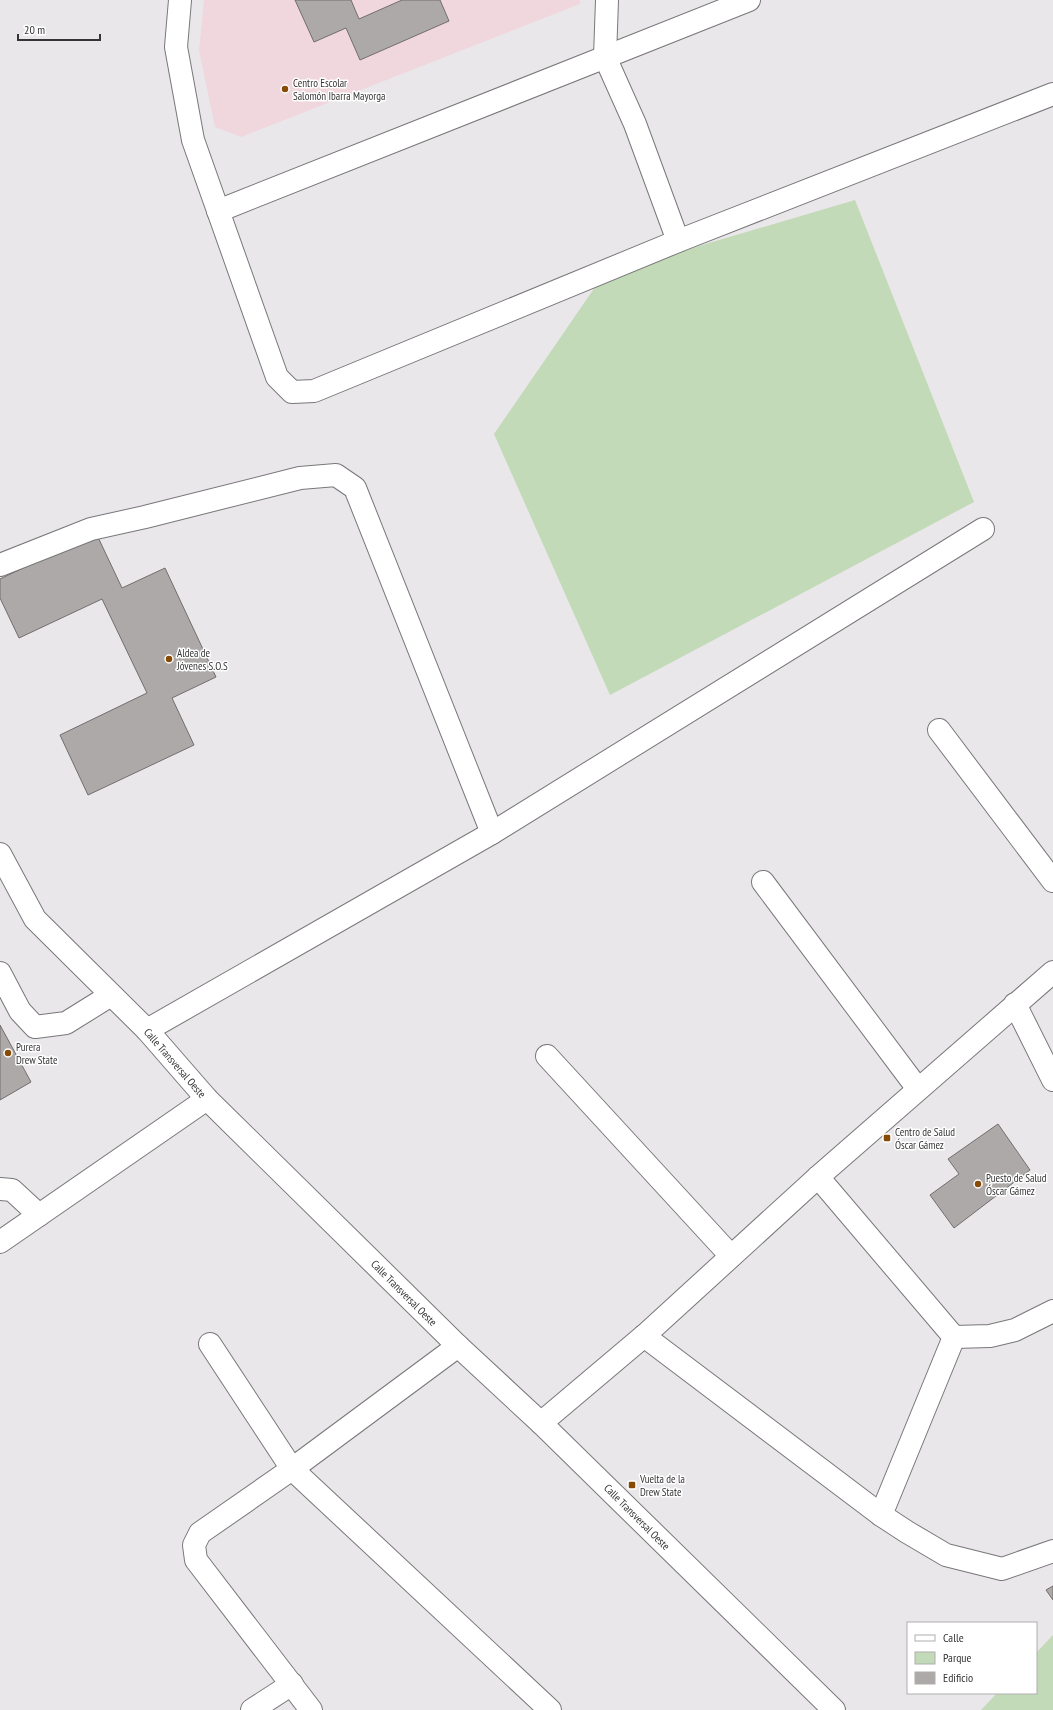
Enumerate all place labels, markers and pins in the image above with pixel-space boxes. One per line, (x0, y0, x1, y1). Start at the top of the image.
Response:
place label: Centro Escolar Salomón Ibarra Mayorga (293, 76, 385, 103)
marker: Centro Escolar Salomón Ibarra Mayorga (280, 84, 290, 94)
place label: Aldea de Jóvenes S.O.S (176, 646, 228, 673)
marker: Aldea de Jóvenes S.O.S (164, 654, 174, 664)
place label: Purera Drew State (16, 1040, 58, 1067)
marker: Purera Drew State (3, 1048, 13, 1058)
place label: Centro de Salud Óscar Gámez (895, 1125, 955, 1152)
marker: Centro de Salud Óscar Gámez (882, 1133, 892, 1143)
place label: Puesto de Salud Óscar Gámez (986, 1171, 1047, 1198)
marker: Puesto de Salud Óscar Gámez (973, 1179, 983, 1189)
place label: Vuelta de la Drew State (639, 1472, 685, 1499)
marker: Vuelta de la Drew State (627, 1480, 637, 1490)

